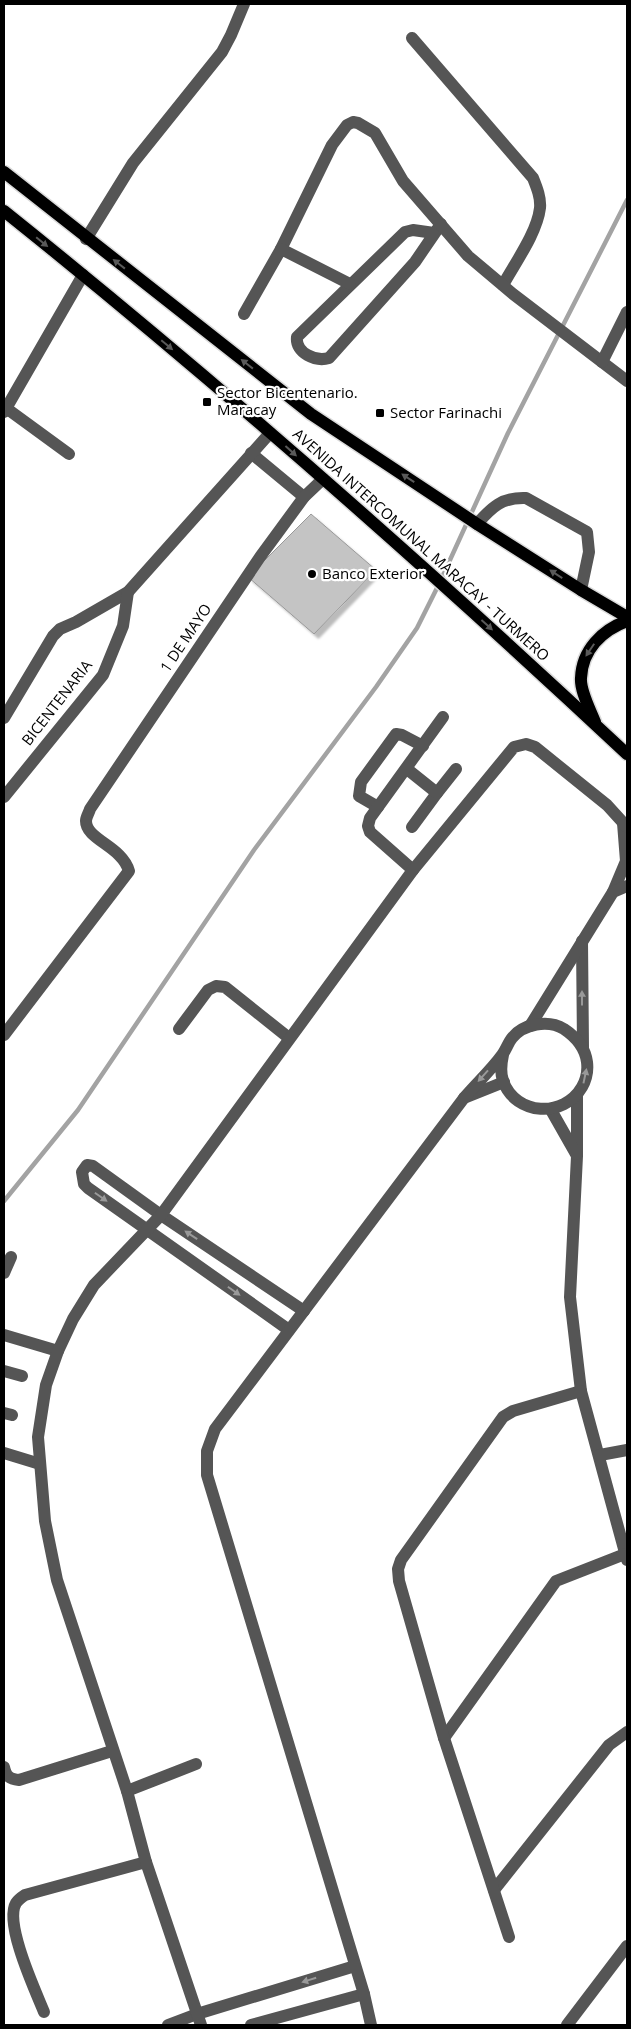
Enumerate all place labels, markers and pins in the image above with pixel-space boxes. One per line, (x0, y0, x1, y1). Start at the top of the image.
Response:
place label: Sector Bicentenario. Maracay (217, 382, 358, 419)
marker: Sector Bicentenario. Maracay (201, 396, 213, 408)
place label: Sector Farinachi (390, 402, 502, 422)
marker: Sector Farinachi (374, 407, 386, 419)
place label: Banco Exterior (322, 563, 424, 583)
marker: Banco Exterior (306, 568, 318, 580)

